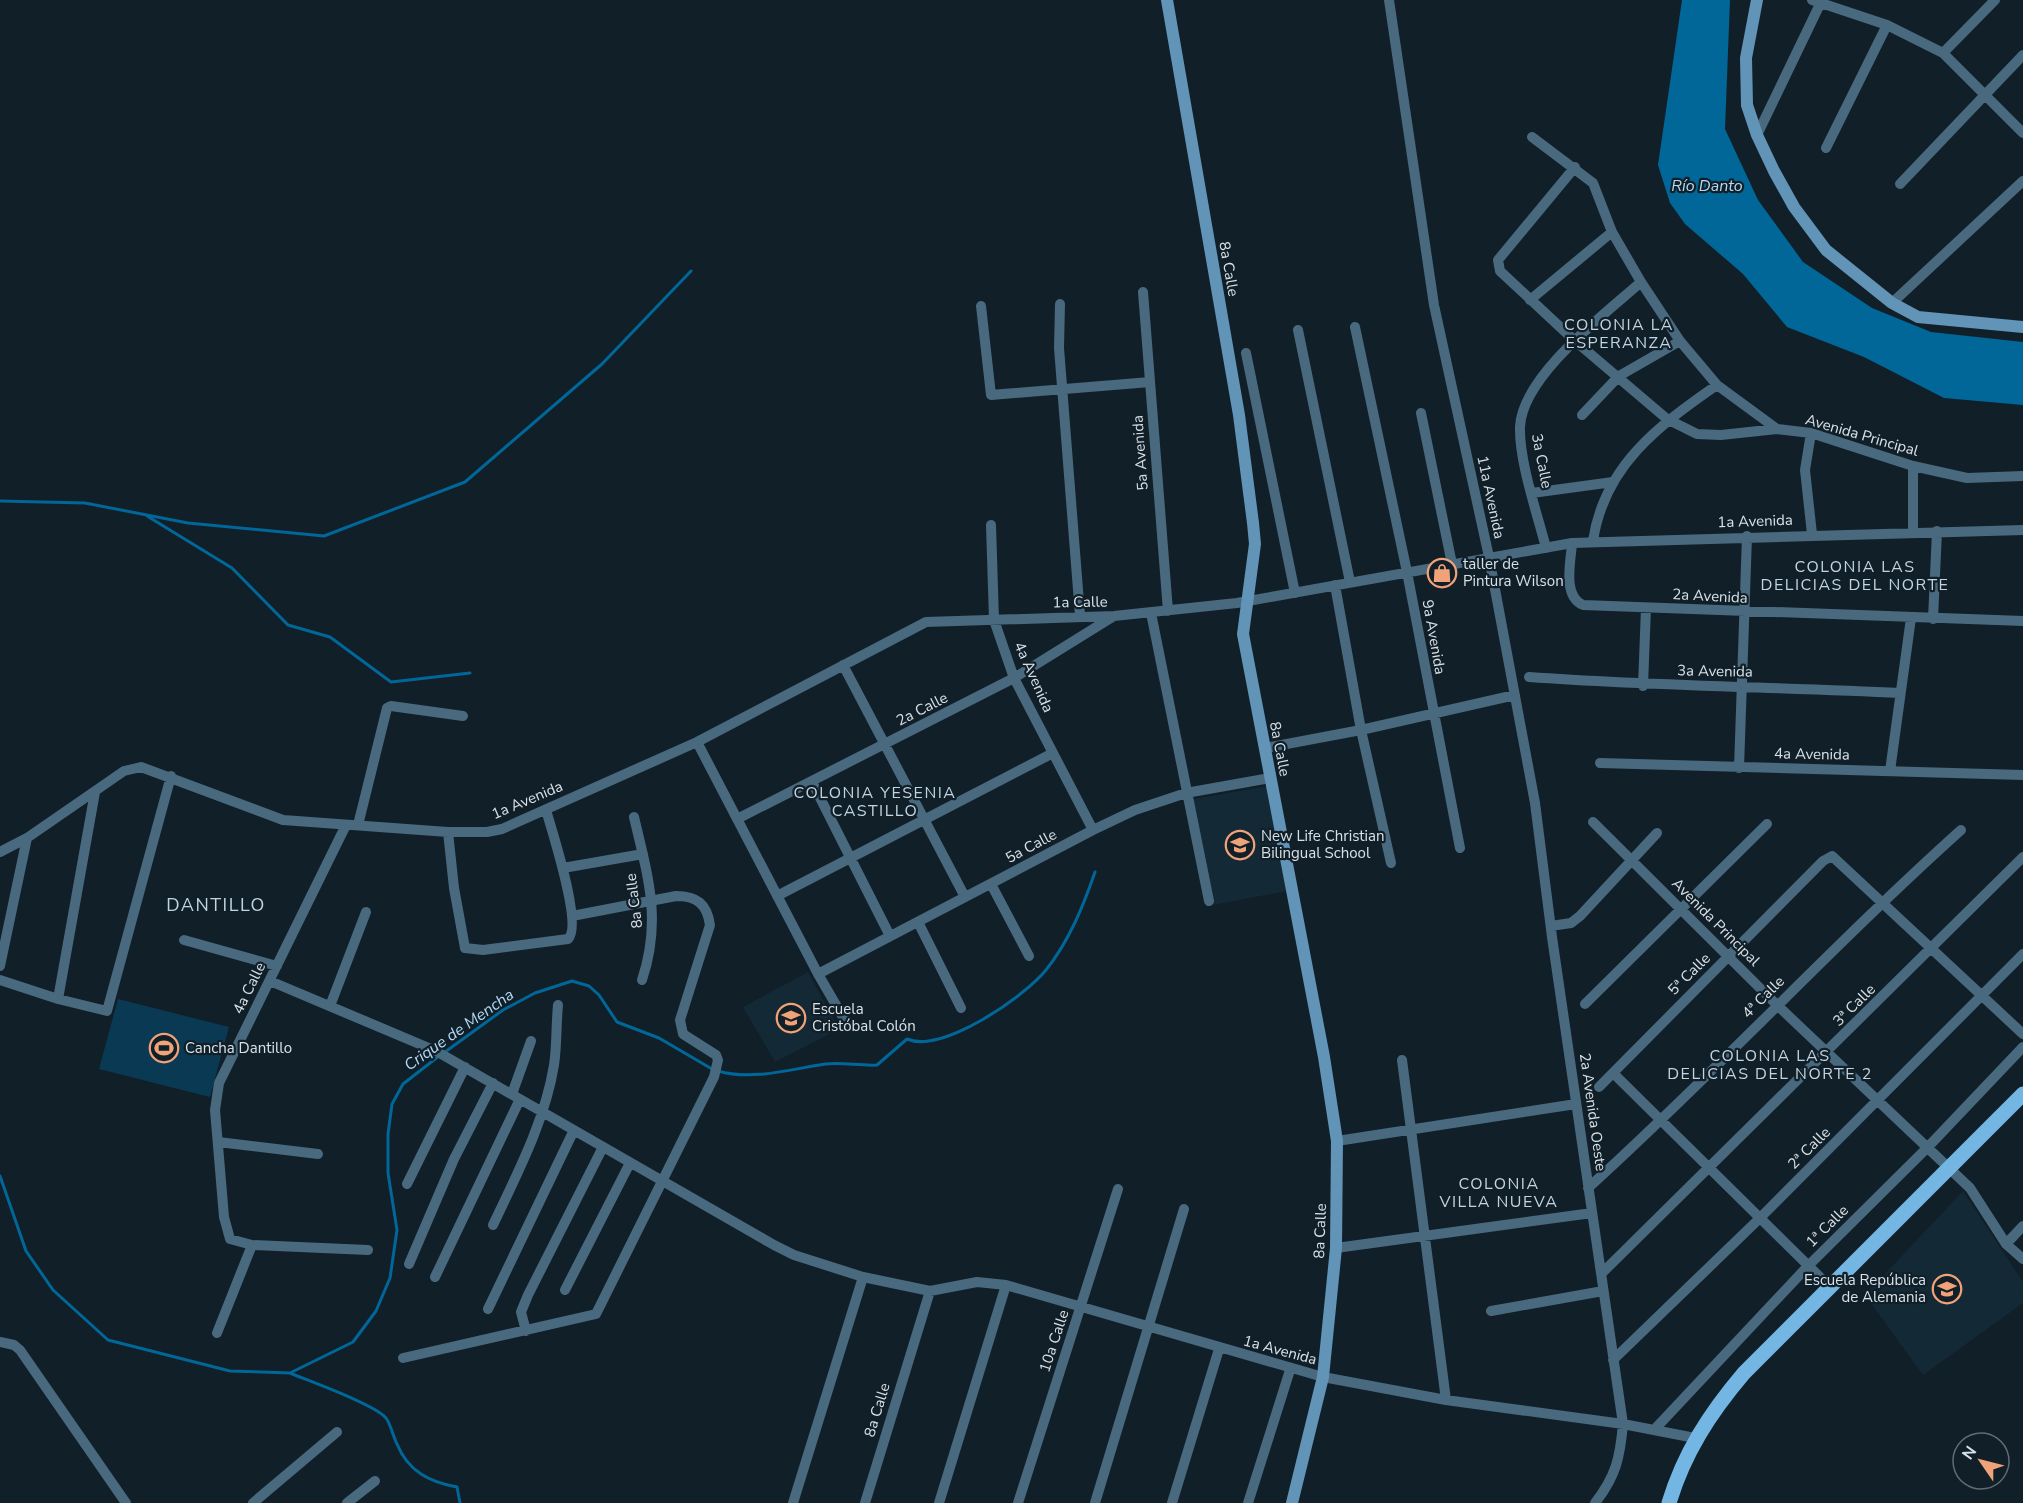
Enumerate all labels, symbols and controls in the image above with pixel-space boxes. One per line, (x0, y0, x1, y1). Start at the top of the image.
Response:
water label: Río Danto (1671, 175, 1743, 197)
street label: 8a Calle (1214, 240, 1244, 298)
district label: COLONIA LA ESPERANZA (1564, 314, 1674, 354)
street label: Avenida Principal (1803, 409, 1922, 461)
street label: 5a Avenida (1127, 415, 1153, 491)
street label: 3a Calle (1527, 432, 1557, 490)
street label: 11a Avenida (1472, 454, 1510, 540)
street label: 1a Avenida (1717, 510, 1793, 532)
place label: taller de Pintura Wilson (1463, 554, 1564, 591)
district label: COLONIA LAS DELICIAS DEL NORTE (1761, 556, 1949, 596)
shop icon: taller de Pintura Wilson (1426, 557, 1458, 589)
street label: 2a Avenida (1672, 584, 1748, 608)
street label: 1a Calle (1052, 592, 1108, 612)
street label: 9a Avenida (1418, 598, 1450, 676)
street label: 4a Avenida (1009, 638, 1059, 716)
street label: 3a Avenida (1677, 660, 1753, 682)
street label: 2a Calle (893, 688, 951, 730)
street label: 8a Calle (1265, 720, 1295, 778)
street label: 4a Avenida (1774, 743, 1850, 765)
street label: 1a Avenida (488, 776, 566, 824)
district label: COLONIA YESENIA CASTILLO (793, 782, 957, 822)
street label: 5a Calle (1002, 824, 1060, 868)
place label: New Life Christian Bilingual School (1261, 826, 1385, 863)
school or university icon: New Life Christian Bilingual School (1224, 829, 1256, 861)
street label: 8a Calle (621, 872, 647, 930)
street label: Avenida Principal (1668, 874, 1765, 971)
district label: DANTILLO (166, 893, 266, 917)
street label: 5ª Calle (1663, 948, 1715, 1000)
street label: 4a Calle (228, 959, 270, 1017)
street label: 4ª Calle (1737, 971, 1789, 1023)
street label: 3ª Calle (1828, 979, 1880, 1031)
water label: Crique de Mencha (400, 984, 518, 1076)
place label: Escuela Cristóbal Colón (812, 999, 916, 1036)
school or university icon: Escuela Cristóbal Colón (775, 1002, 807, 1034)
sports icon: Cancha Dantillo (148, 1032, 180, 1064)
place label: Cancha Dantillo (185, 1038, 292, 1058)
district label: COLONIA LAS DELICIAS DEL NORTE 2 (1667, 1045, 1873, 1085)
street label: 2a Avenida Oeste (1575, 1052, 1611, 1172)
street label: 2ª Calle (1783, 1122, 1835, 1174)
district label: COLONIA VILLA NUEVA (1439, 1173, 1558, 1213)
street label: 1ª Calle (1801, 1200, 1853, 1252)
street label: 8a Calle (1309, 1203, 1331, 1259)
place label: Escuela República de Alemania (1804, 1270, 1926, 1307)
school or university icon: Escuela República de Alemania (1931, 1273, 1963, 1305)
street label: 10a Calle (1035, 1307, 1073, 1375)
street label: 1a Avenida (1241, 1331, 1319, 1369)
street label: 8a Calle (859, 1381, 895, 1439)
north arrow (1951, 1431, 2011, 1491)
text: N (1957, 1442, 1982, 1464)

